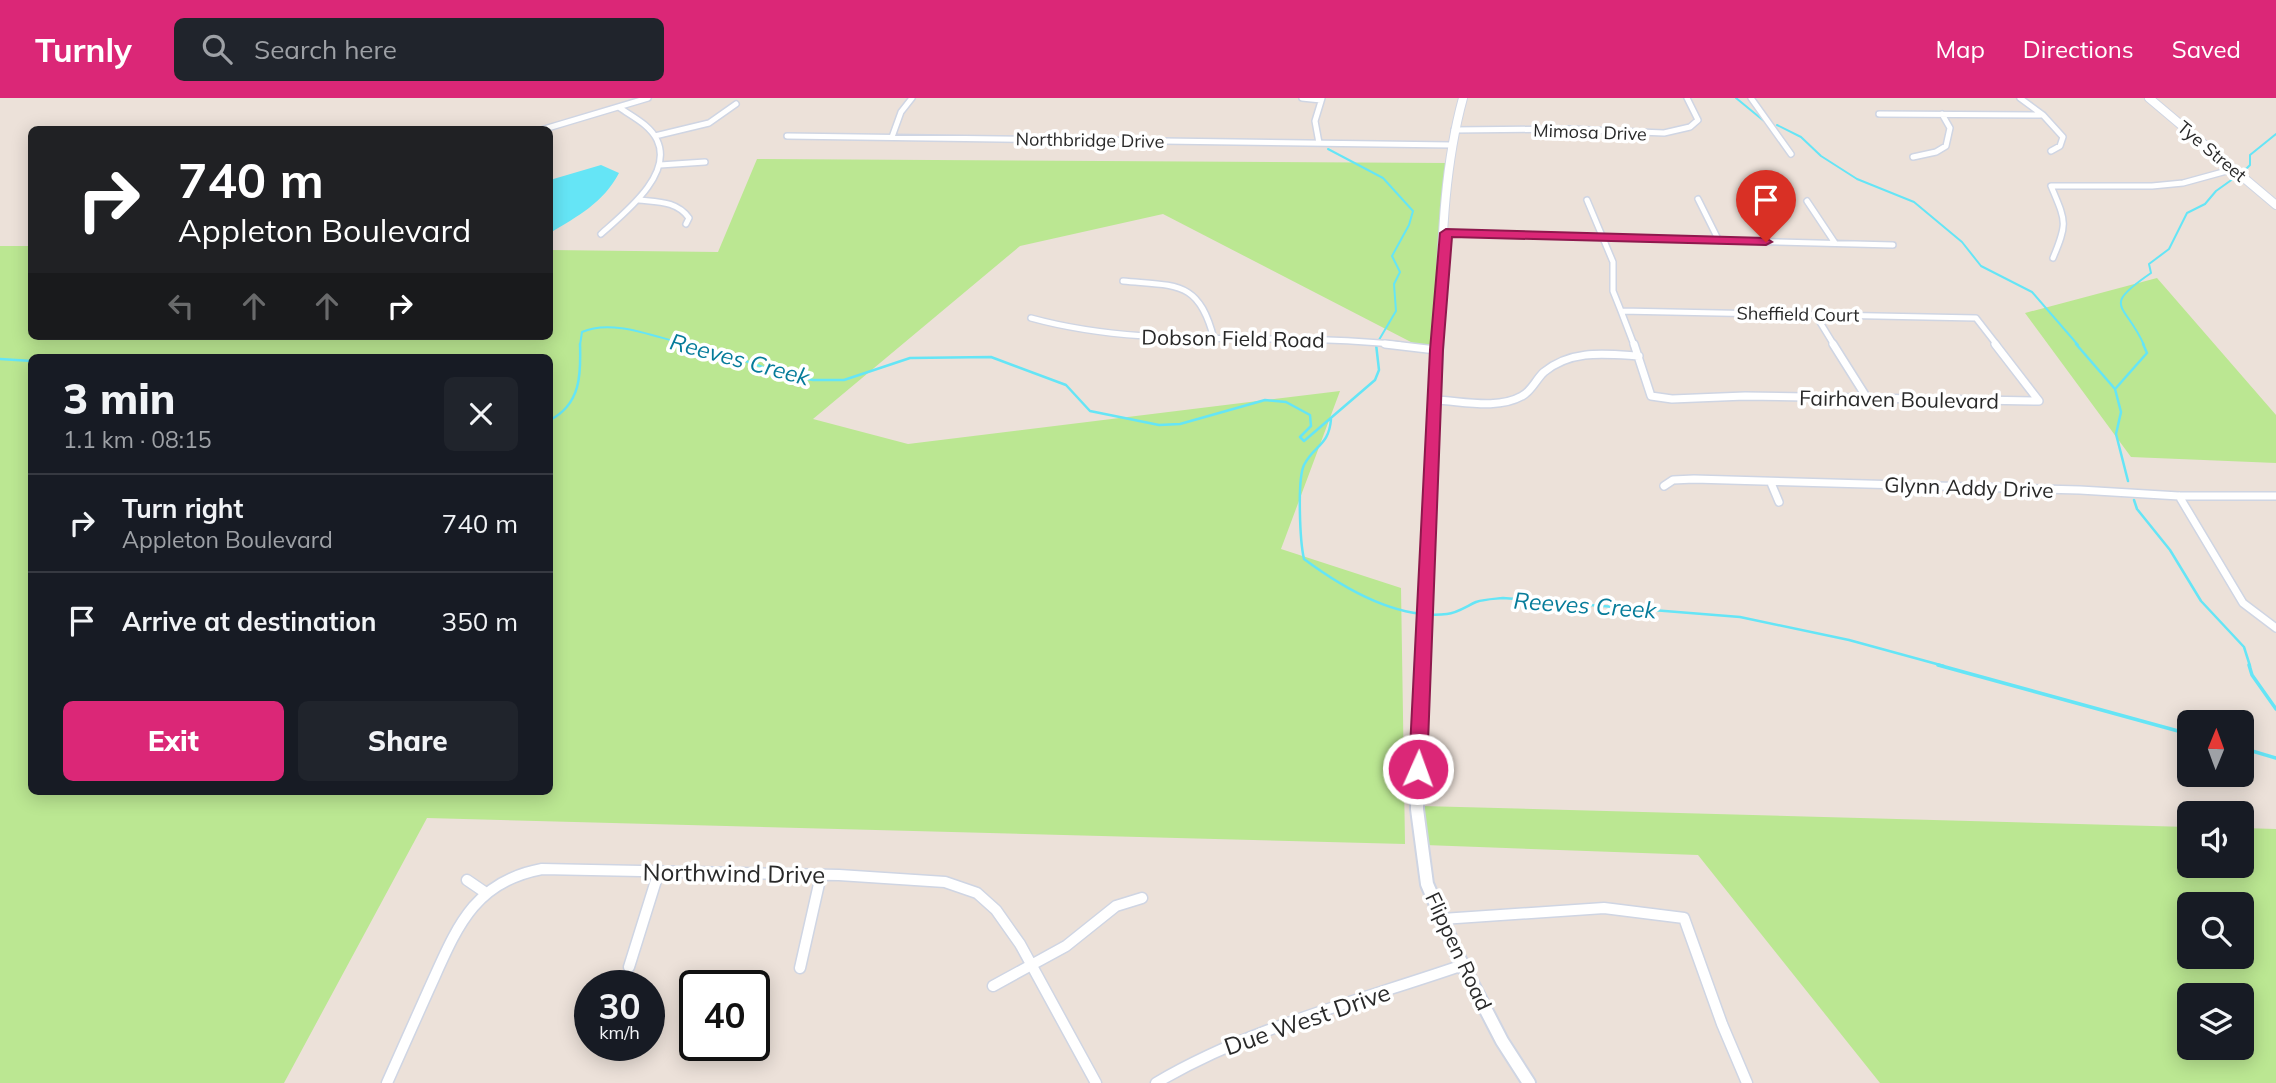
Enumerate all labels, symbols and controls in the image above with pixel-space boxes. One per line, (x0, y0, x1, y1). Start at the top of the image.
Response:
search box (174, 18, 664, 81)
text: Turnly (35, 29, 132, 70)
icon: search (198, 30, 236, 68)
text: Search here (254, 33, 397, 66)
text: Map (1935, 34, 1985, 64)
text: Directions (2023, 34, 2134, 64)
text: Saved (2172, 34, 2241, 64)
street label: Tye Street (2173, 115, 2251, 187)
street label: Mimosa Drive (1533, 119, 1647, 145)
street label: Northbridge Drive (1015, 127, 1165, 153)
text: 740 m (178, 149, 324, 210)
icon: right (63, 154, 154, 245)
pin (1736, 170, 1796, 242)
icon: arrive (1747, 181, 1785, 219)
text: Appleton Boulevard (178, 210, 471, 250)
icon: left (162, 287, 200, 325)
icon: ahead (235, 287, 273, 325)
icon: ahead (308, 287, 346, 325)
icon: right (381, 287, 419, 325)
street label: Sheffield Court (1736, 301, 1860, 327)
street label: Dobson Field Road (1141, 323, 1325, 353)
water label: Reeves Creek (667, 326, 814, 392)
text: 3 min (63, 372, 176, 425)
button: close (444, 377, 518, 451)
street label: Fairhaven Boulevard (1799, 384, 1999, 414)
text: 1.1 km · 08:15 (63, 425, 212, 454)
street label: Glynn Addy Drive (1884, 471, 2054, 503)
text: Turn right (122, 492, 243, 525)
icon: right (63, 504, 101, 542)
text: 740 m (442, 507, 518, 540)
text: Appleton Boulevard (122, 525, 333, 554)
water label: Reeves Creek (1513, 586, 1659, 625)
icon: arrive (63, 602, 101, 640)
text: Arrive at destination (122, 605, 377, 638)
text: 350 m (442, 605, 518, 638)
button: Exit (63, 701, 284, 781)
button: Share (298, 701, 518, 781)
north arrow (2177, 710, 2254, 788)
map controls (2177, 710, 2254, 1060)
position arrow (1381, 732, 1455, 806)
button: sound (2177, 801, 2254, 878)
street label: Northwind Drive (642, 856, 826, 890)
street label: Flippen Road (1420, 888, 1498, 1014)
button: search (2177, 892, 2254, 969)
speed limit sign: 40 (679, 970, 770, 1061)
street label: Due West Drive (1220, 977, 1394, 1061)
button: layers (2177, 983, 2254, 1060)
text: 30 (598, 984, 641, 1028)
text: km/h (599, 1021, 640, 1044)

